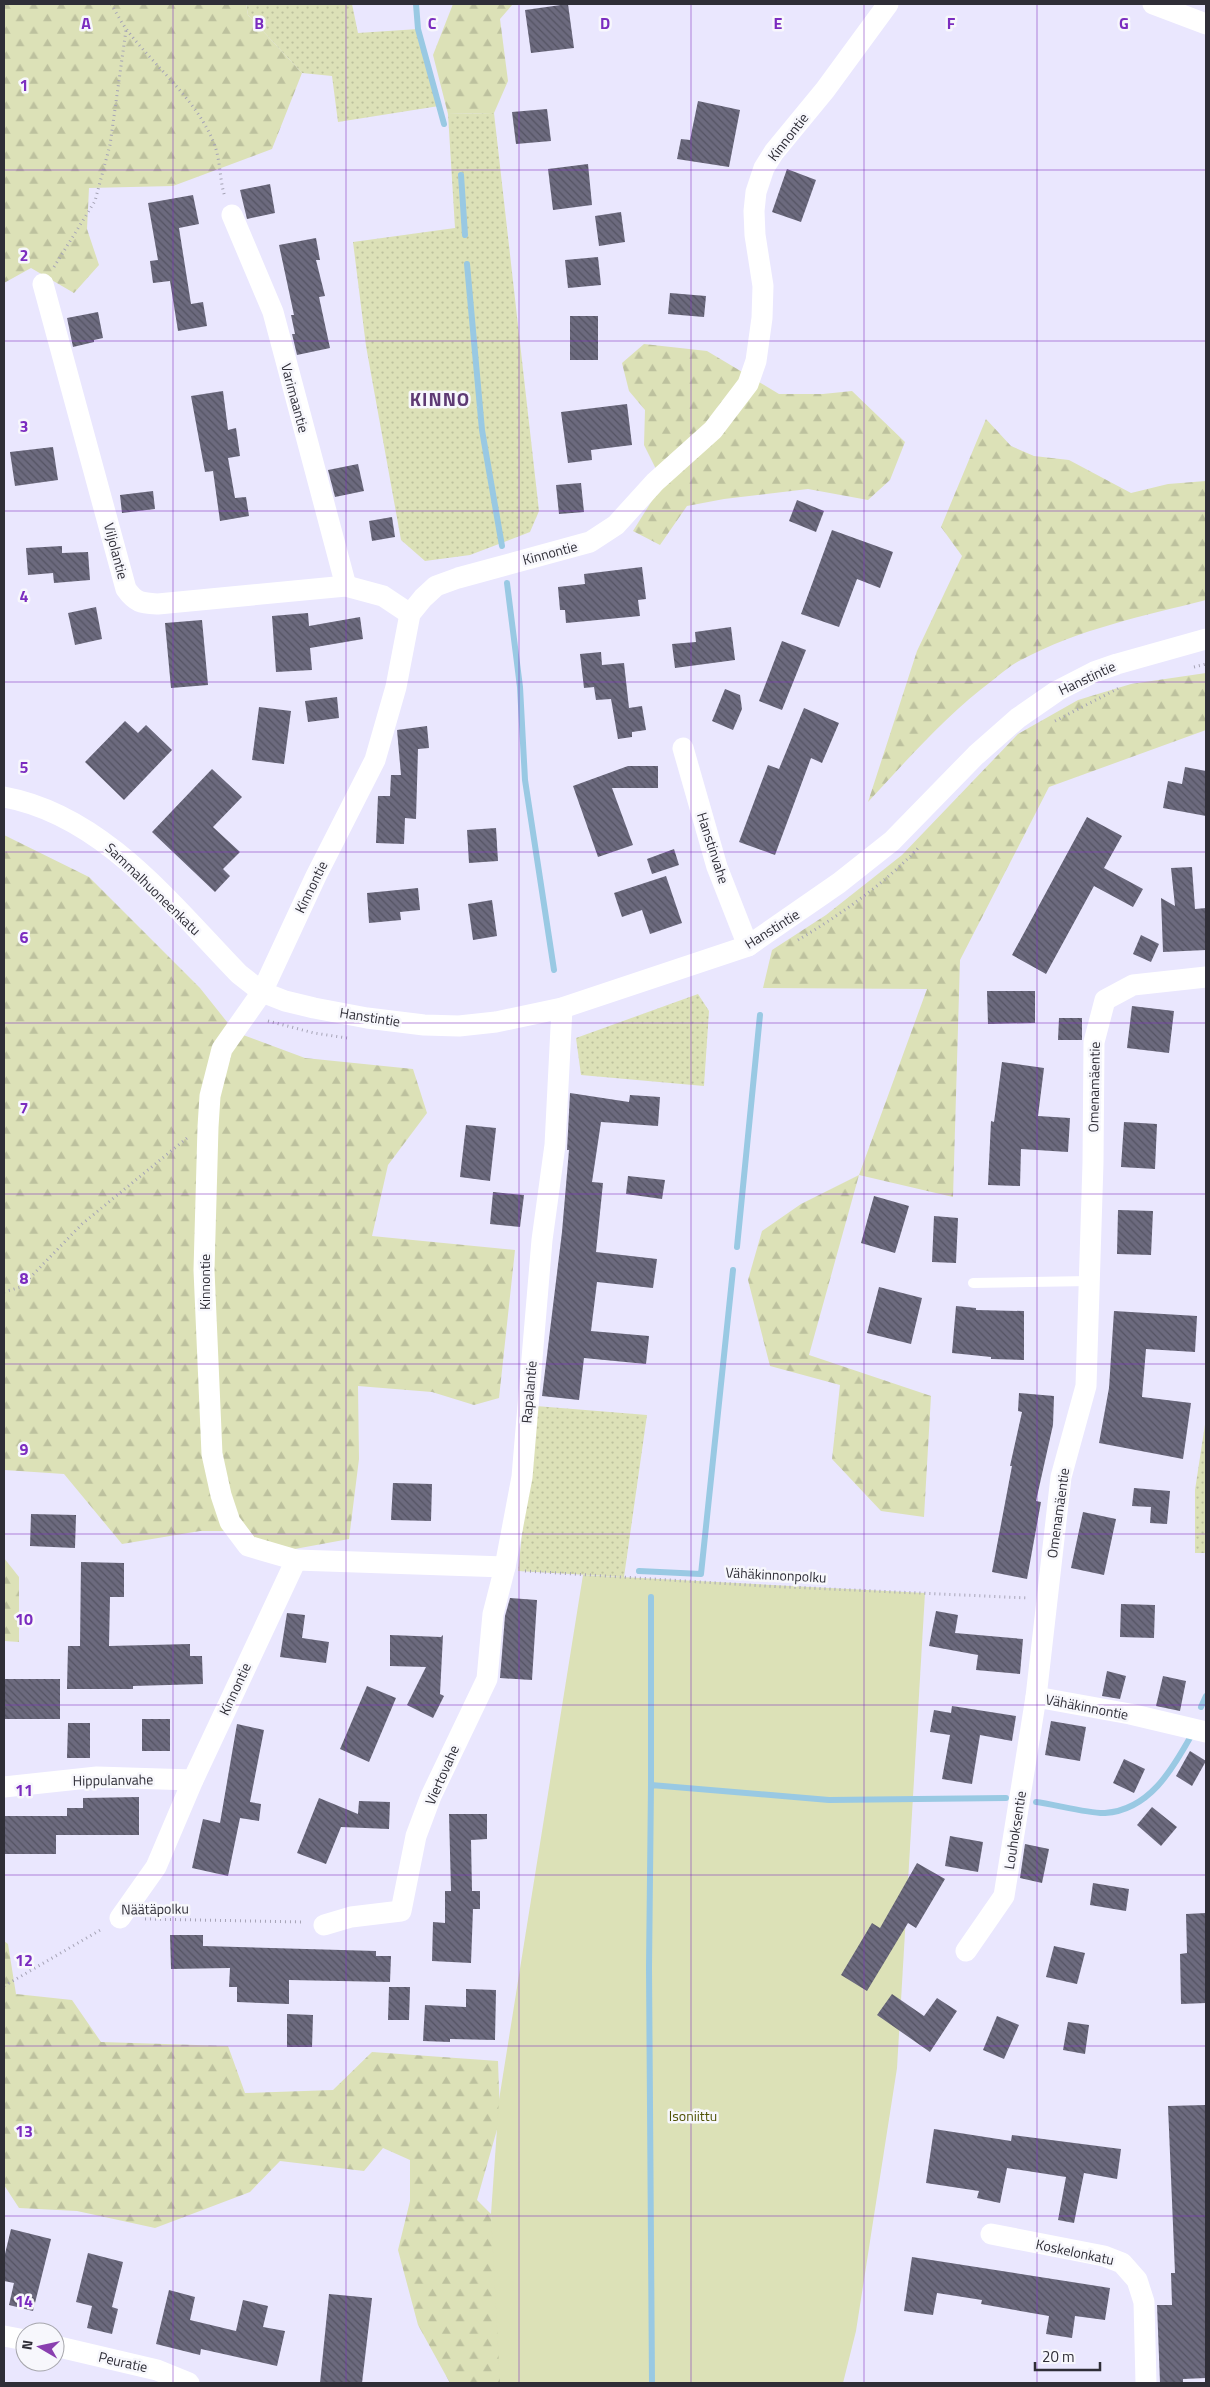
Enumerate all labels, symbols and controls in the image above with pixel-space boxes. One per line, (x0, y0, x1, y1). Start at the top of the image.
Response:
text: A (81, 11, 91, 35)
text: B (254, 11, 264, 35)
text: C (428, 11, 437, 35)
text: D (600, 11, 610, 35)
text: E (774, 11, 783, 35)
text: F (947, 11, 956, 35)
text: G (1119, 11, 1129, 35)
text: 1 (20, 73, 28, 97)
street label: Kinnontie (762, 108, 813, 165)
text: 2 (20, 243, 28, 267)
street label: Varimaantie (276, 361, 315, 435)
district label: KINNO (410, 384, 470, 413)
text: 3 (20, 414, 28, 438)
street label: Viljolantie (99, 520, 134, 581)
street label: Kinnontie (520, 535, 580, 570)
text: 4 (20, 584, 29, 608)
street label: Hanstintie (1055, 655, 1119, 700)
text: 5 (20, 755, 29, 779)
street label: Hanstinvahe (692, 809, 735, 886)
street label: Sammalhuoneenkatu (101, 837, 206, 940)
street label: Kinnontie (289, 857, 332, 917)
street label: Hanstintie (740, 904, 803, 954)
text: 6 (20, 925, 29, 949)
street label: Hanstintie (338, 1001, 402, 1032)
street label: Omenamäentie (1082, 1041, 1105, 1133)
text: 7 (20, 1096, 28, 1120)
street label: Kinnontie (194, 1254, 215, 1310)
text: 8 (20, 1266, 29, 1290)
street label: Rapalantie (515, 1360, 542, 1424)
text: 9 (20, 1437, 29, 1461)
street label: Omenamäentie (1041, 1466, 1074, 1559)
street label: Vähäkinnonpolku (725, 1561, 827, 1588)
text: 10 (15, 1607, 33, 1631)
street label: Kinnontie (213, 1659, 256, 1719)
street label: Vähäkinnontie (1044, 1688, 1130, 1725)
street label: Viertovahe (419, 1741, 464, 1808)
street label: Hippulanvahe (72, 1768, 153, 1791)
text: 11 (15, 1778, 33, 1802)
street label: Louhoksentie (998, 1789, 1031, 1871)
street label: Näätäpolku (121, 1897, 189, 1920)
text: 12 (15, 1948, 33, 1972)
park label: Isoniittu (669, 2105, 717, 2126)
text: 13 (15, 2119, 33, 2143)
street label: Koskelonkatu (1034, 2233, 1116, 2270)
text: 14 (15, 2289, 33, 2313)
north arrow (15, 2322, 65, 2372)
text: N (16, 2338, 38, 2351)
scale bar (1035, 2340, 1100, 2372)
text: 20 m (1042, 2345, 1075, 2368)
street label: Peuratie (97, 2346, 150, 2377)

